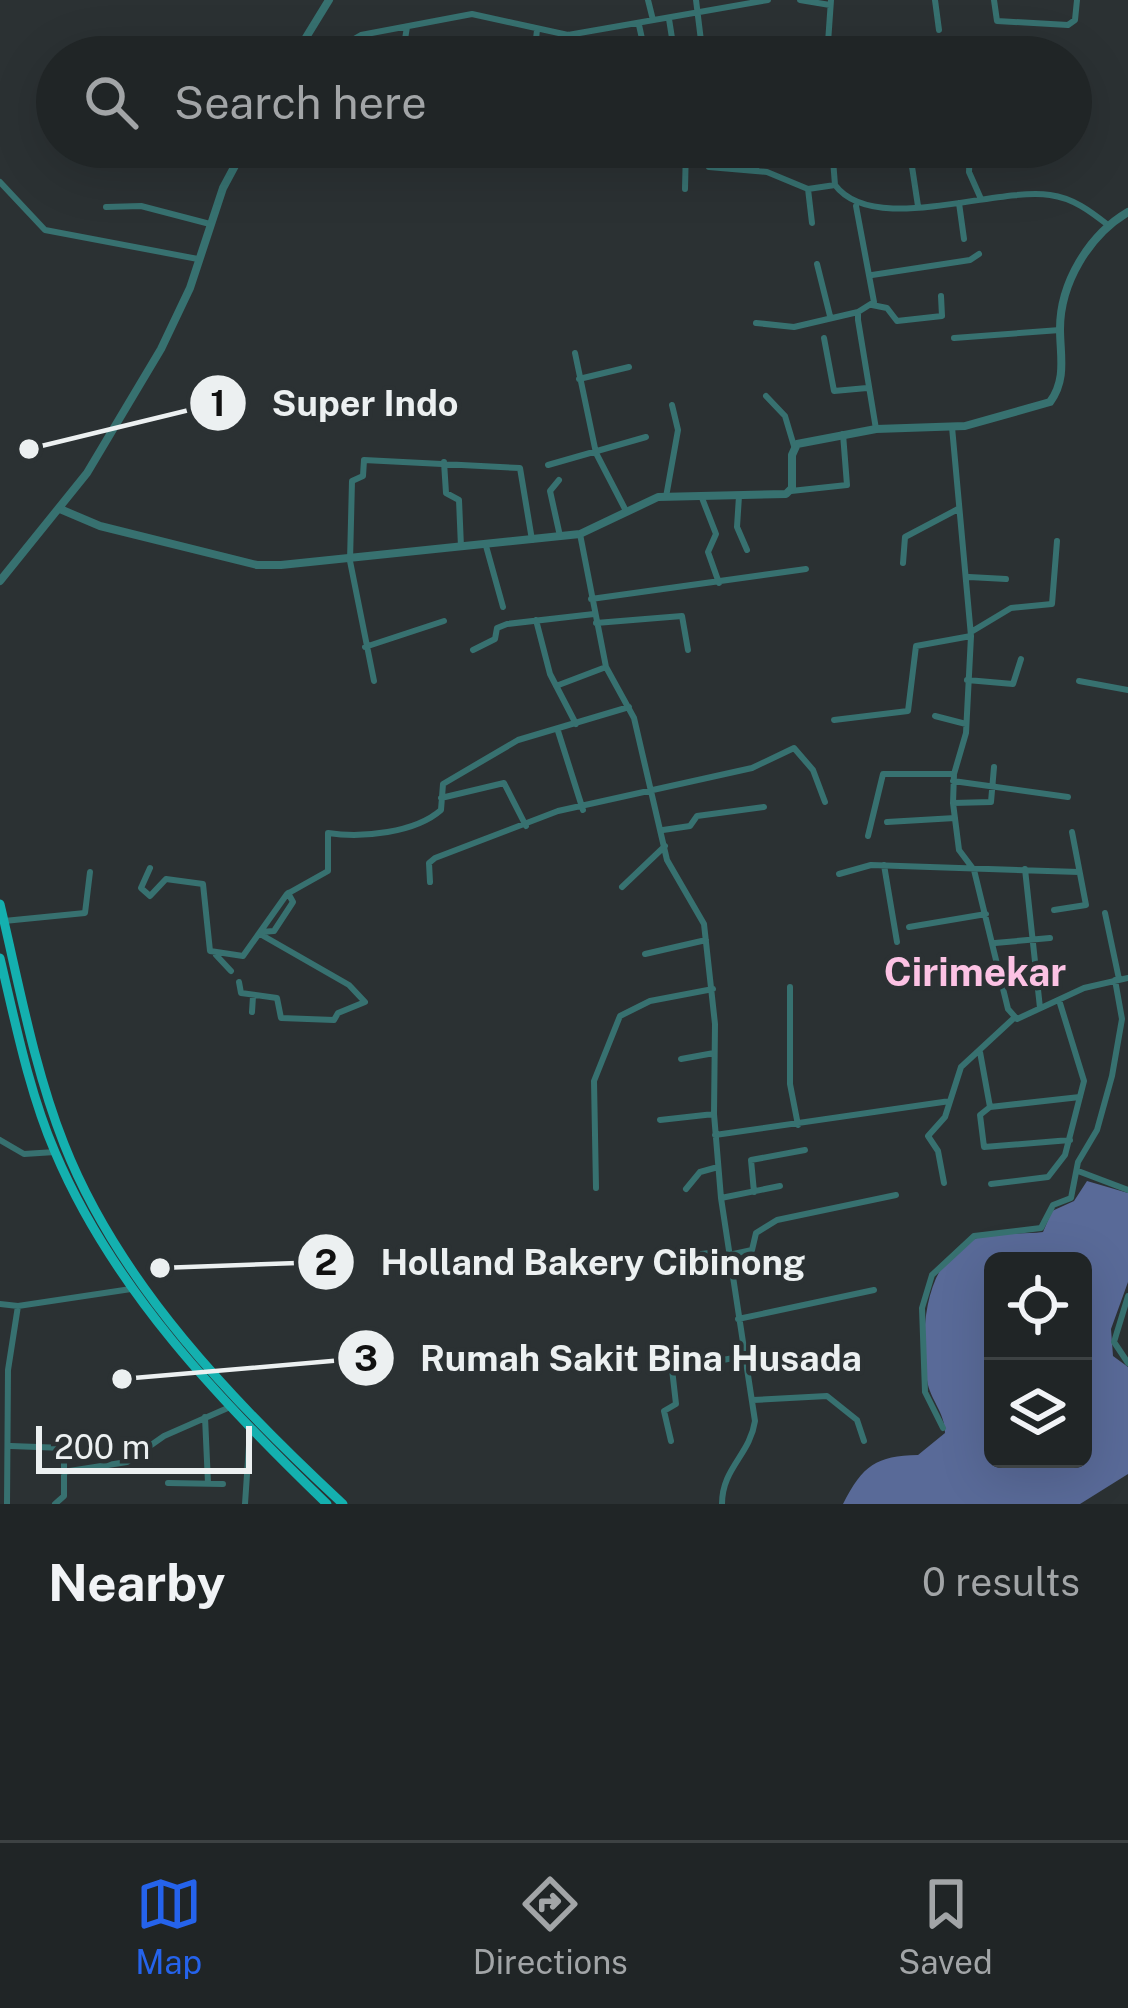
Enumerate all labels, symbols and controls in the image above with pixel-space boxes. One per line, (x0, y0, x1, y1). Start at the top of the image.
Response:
search box (36, 36, 1092, 168)
icon: search (78, 69, 144, 135)
text: Search here (174, 76, 427, 129)
callout: Super Indo (188, 367, 483, 439)
text: 1 (210, 382, 226, 424)
text: Super Indo (271, 382, 459, 424)
district label: Cirimekar (884, 949, 1066, 995)
callout: Holland Bakery Cibinong (296, 1226, 829, 1298)
text: 2 (315, 1241, 337, 1283)
text: Holland Bakery Cibinong (381, 1241, 806, 1283)
map controls (984, 1252, 1092, 1468)
button: locate (984, 1252, 1092, 1360)
callout: Rumah Sakit Bina Husada (336, 1322, 886, 1394)
text: 3 (354, 1337, 378, 1379)
text: Rumah Sakit Bina Husada (420, 1337, 862, 1379)
button: layers (984, 1360, 1092, 1468)
scale bar (36, 1420, 252, 1473)
text: 200 m (54, 1428, 150, 1466)
text: Nearby (48, 1553, 225, 1612)
text: 0 results (922, 1559, 1080, 1605)
tab: Map (135, 1871, 202, 1981)
tab: Directions (473, 1871, 628, 1981)
tab: Saved (898, 1871, 993, 1981)

